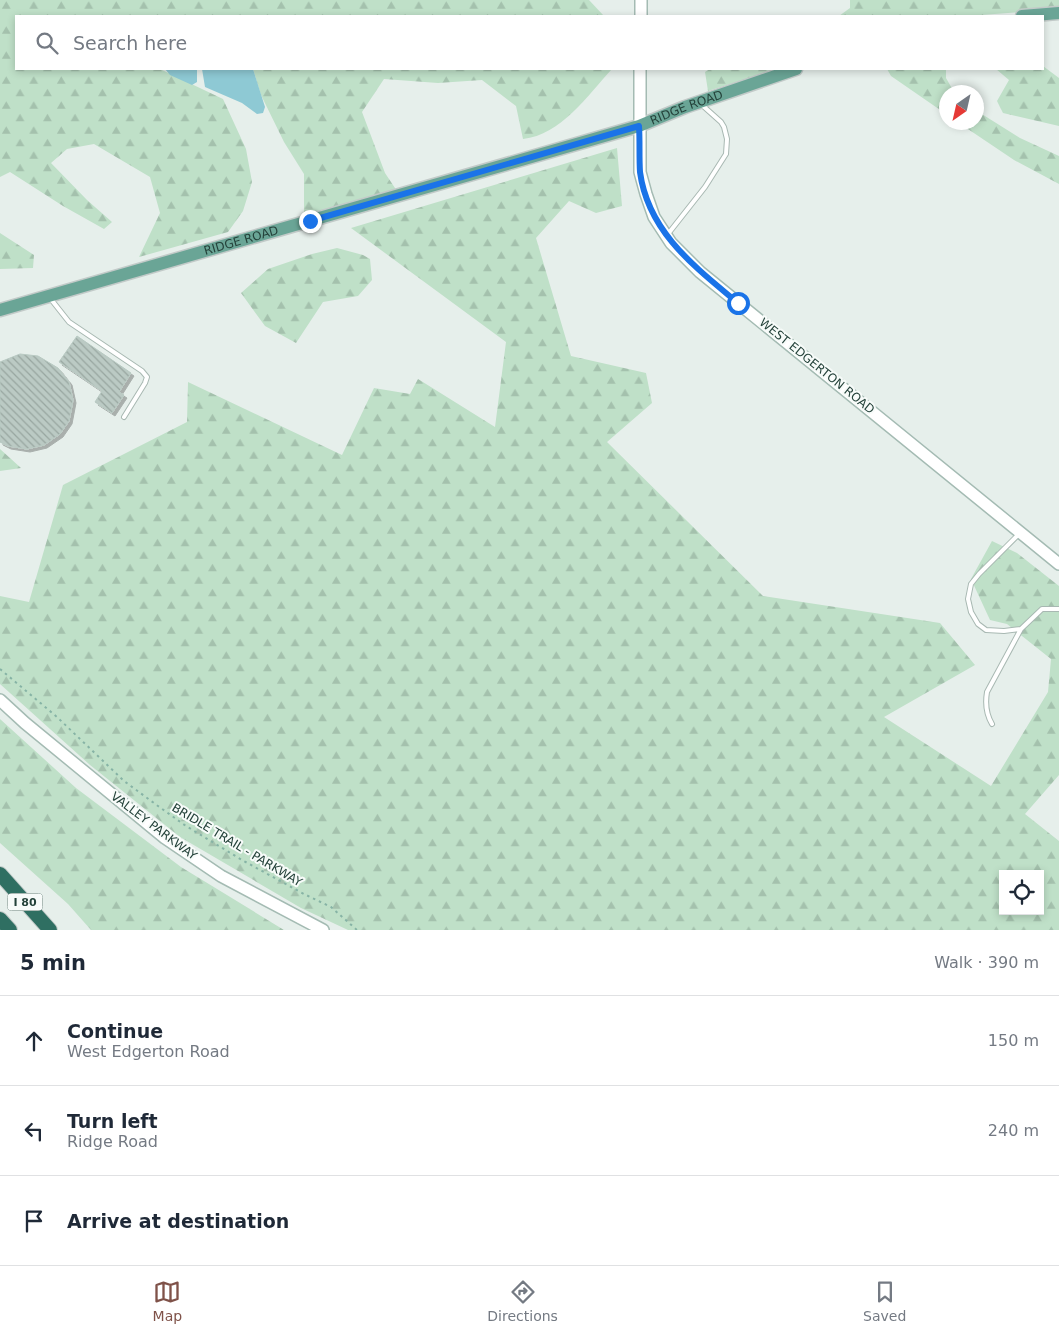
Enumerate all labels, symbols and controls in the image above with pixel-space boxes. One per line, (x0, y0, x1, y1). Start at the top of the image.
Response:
search box (15, 15, 1044, 70)
icon: search (33, 29, 61, 57)
text: Search here (73, 32, 187, 54)
north arrow (939, 85, 984, 130)
street label: RIDGE ROAD (648, 88, 725, 128)
route end (299, 210, 322, 233)
street label: RIDGE ROAD (202, 223, 280, 258)
route start (727, 292, 750, 315)
street label: WEST EDGERTON ROAD (757, 315, 877, 417)
street label: VALLEY PARKWAY (108, 789, 200, 863)
street label: BRIDLE TRAIL - PARKWAY (169, 801, 305, 890)
map controls (999, 870, 1044, 915)
button: locate (999, 870, 1044, 915)
road number: I 80 (8, 894, 42, 910)
text: 5 min (20, 951, 86, 975)
text: Walk · 390 m (934, 953, 1039, 972)
text: Continue (67, 1020, 163, 1042)
icon: ahead (20, 1027, 48, 1055)
text: 150 m (988, 1031, 1039, 1050)
text: West Edgerton Road (67, 1042, 230, 1061)
text: Turn left (67, 1110, 158, 1132)
icon: left (20, 1117, 48, 1145)
text: 240 m (988, 1121, 1039, 1140)
text: Ridge Road (67, 1132, 158, 1151)
icon: arrive (20, 1207, 48, 1235)
text: Arrive at destination (67, 1210, 289, 1232)
tab: Map (153, 1278, 182, 1324)
tab: Directions (487, 1278, 558, 1324)
tab: Saved (863, 1278, 906, 1324)

